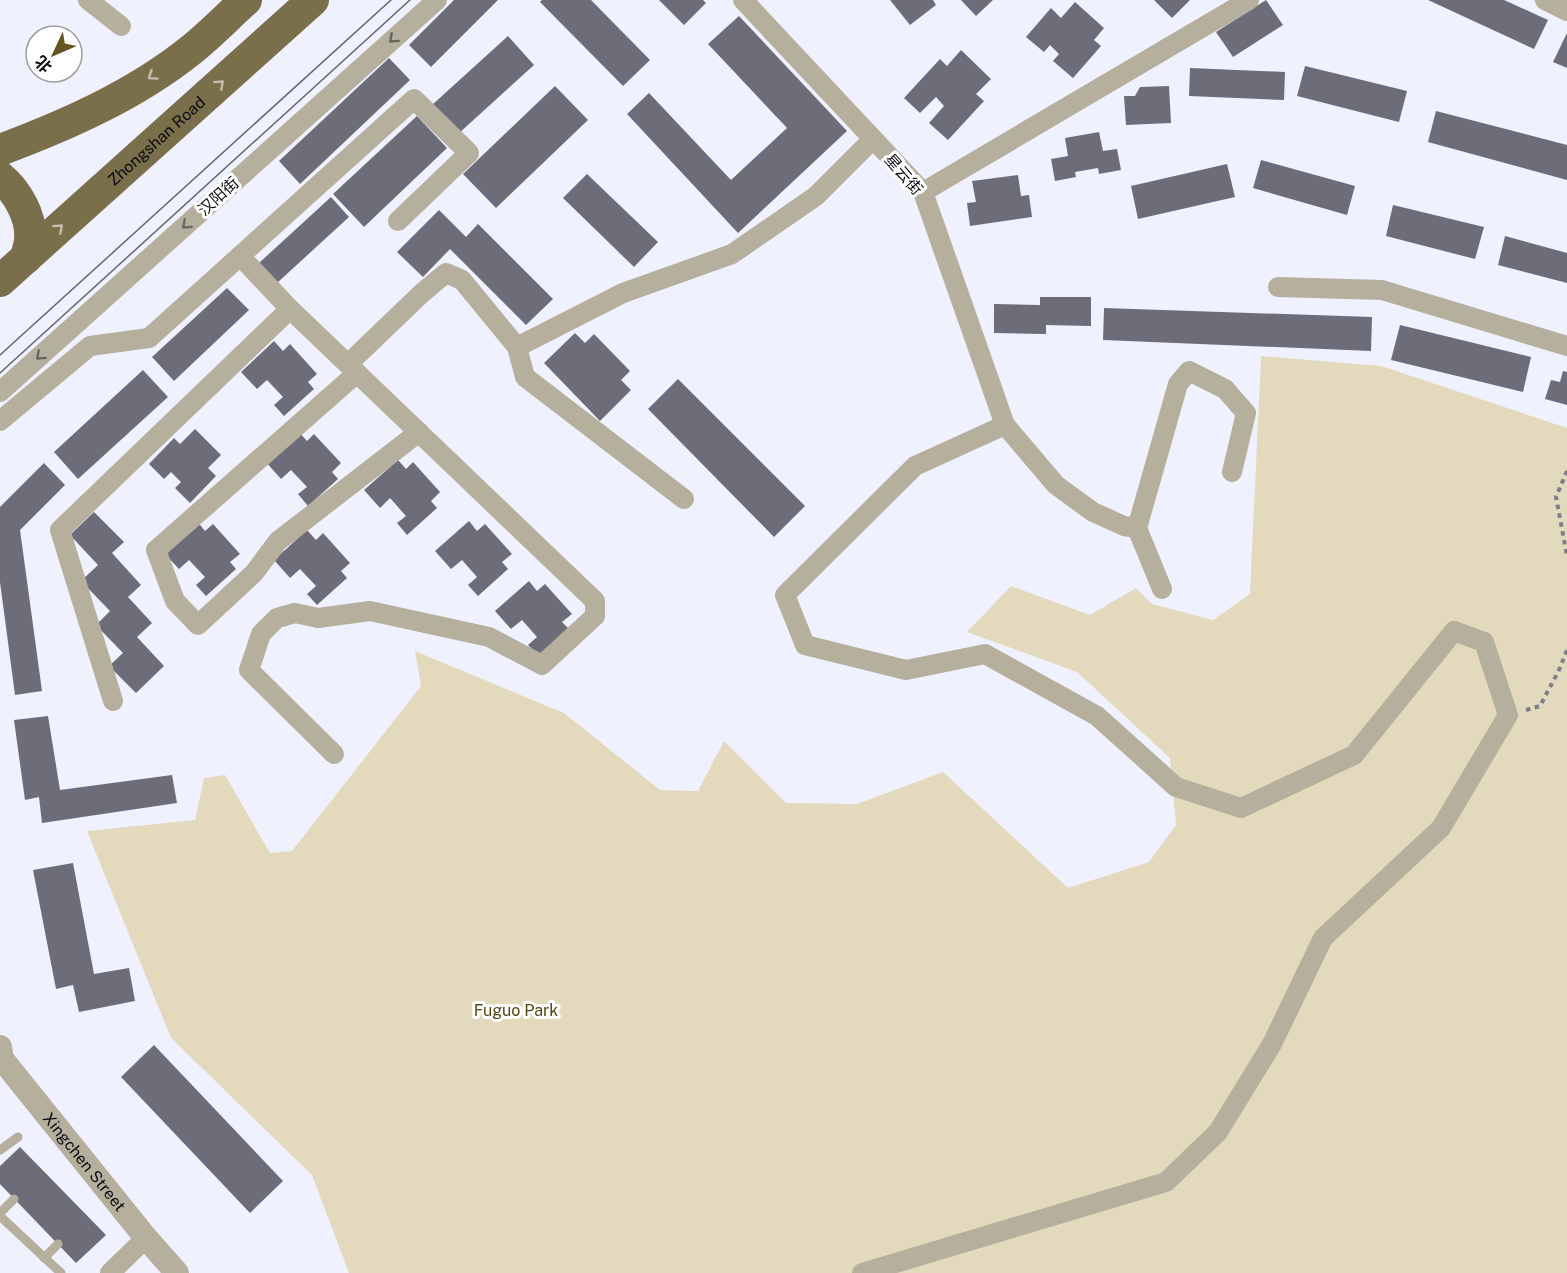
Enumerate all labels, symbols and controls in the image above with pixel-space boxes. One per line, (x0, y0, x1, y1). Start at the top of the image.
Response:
north arrow (24, 24, 84, 84)
one-way arrow (389, 32, 400, 43)
text: 北 (31, 52, 56, 76)
one-way arrow (148, 69, 159, 80)
one-way arrow (213, 80, 224, 91)
street label: Zhongshan Road (104, 92, 209, 190)
street label: 星云街 (881, 150, 927, 199)
street label: 汉阳街 (194, 173, 243, 219)
one-way arrow (182, 218, 192, 229)
one-way arrow (52, 224, 63, 235)
one-way arrow (37, 349, 47, 360)
park label: Fuguo Park (474, 1001, 558, 1020)
street label: Xingchen Street (39, 1109, 130, 1215)

